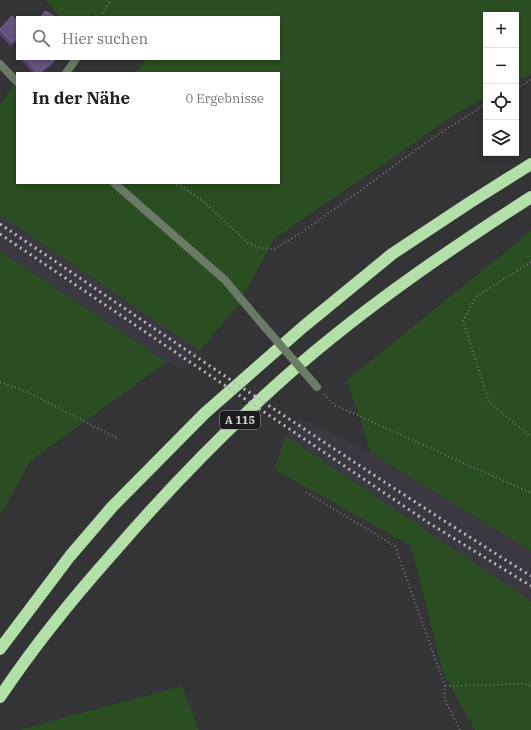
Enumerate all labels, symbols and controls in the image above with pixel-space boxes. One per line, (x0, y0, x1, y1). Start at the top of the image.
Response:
map controls (483, 12, 519, 156)
button: + (483, 12, 519, 48)
search box (16, 16, 280, 60)
icon: search (30, 27, 52, 49)
text: Hier suchen (62, 29, 148, 48)
button: − (483, 48, 519, 84)
button: locate (483, 84, 519, 120)
text: In der Nähe (32, 87, 130, 109)
text: 0 Ergebnisse (185, 90, 264, 107)
button: layers (483, 120, 519, 156)
road number: A 115 (220, 411, 260, 429)

